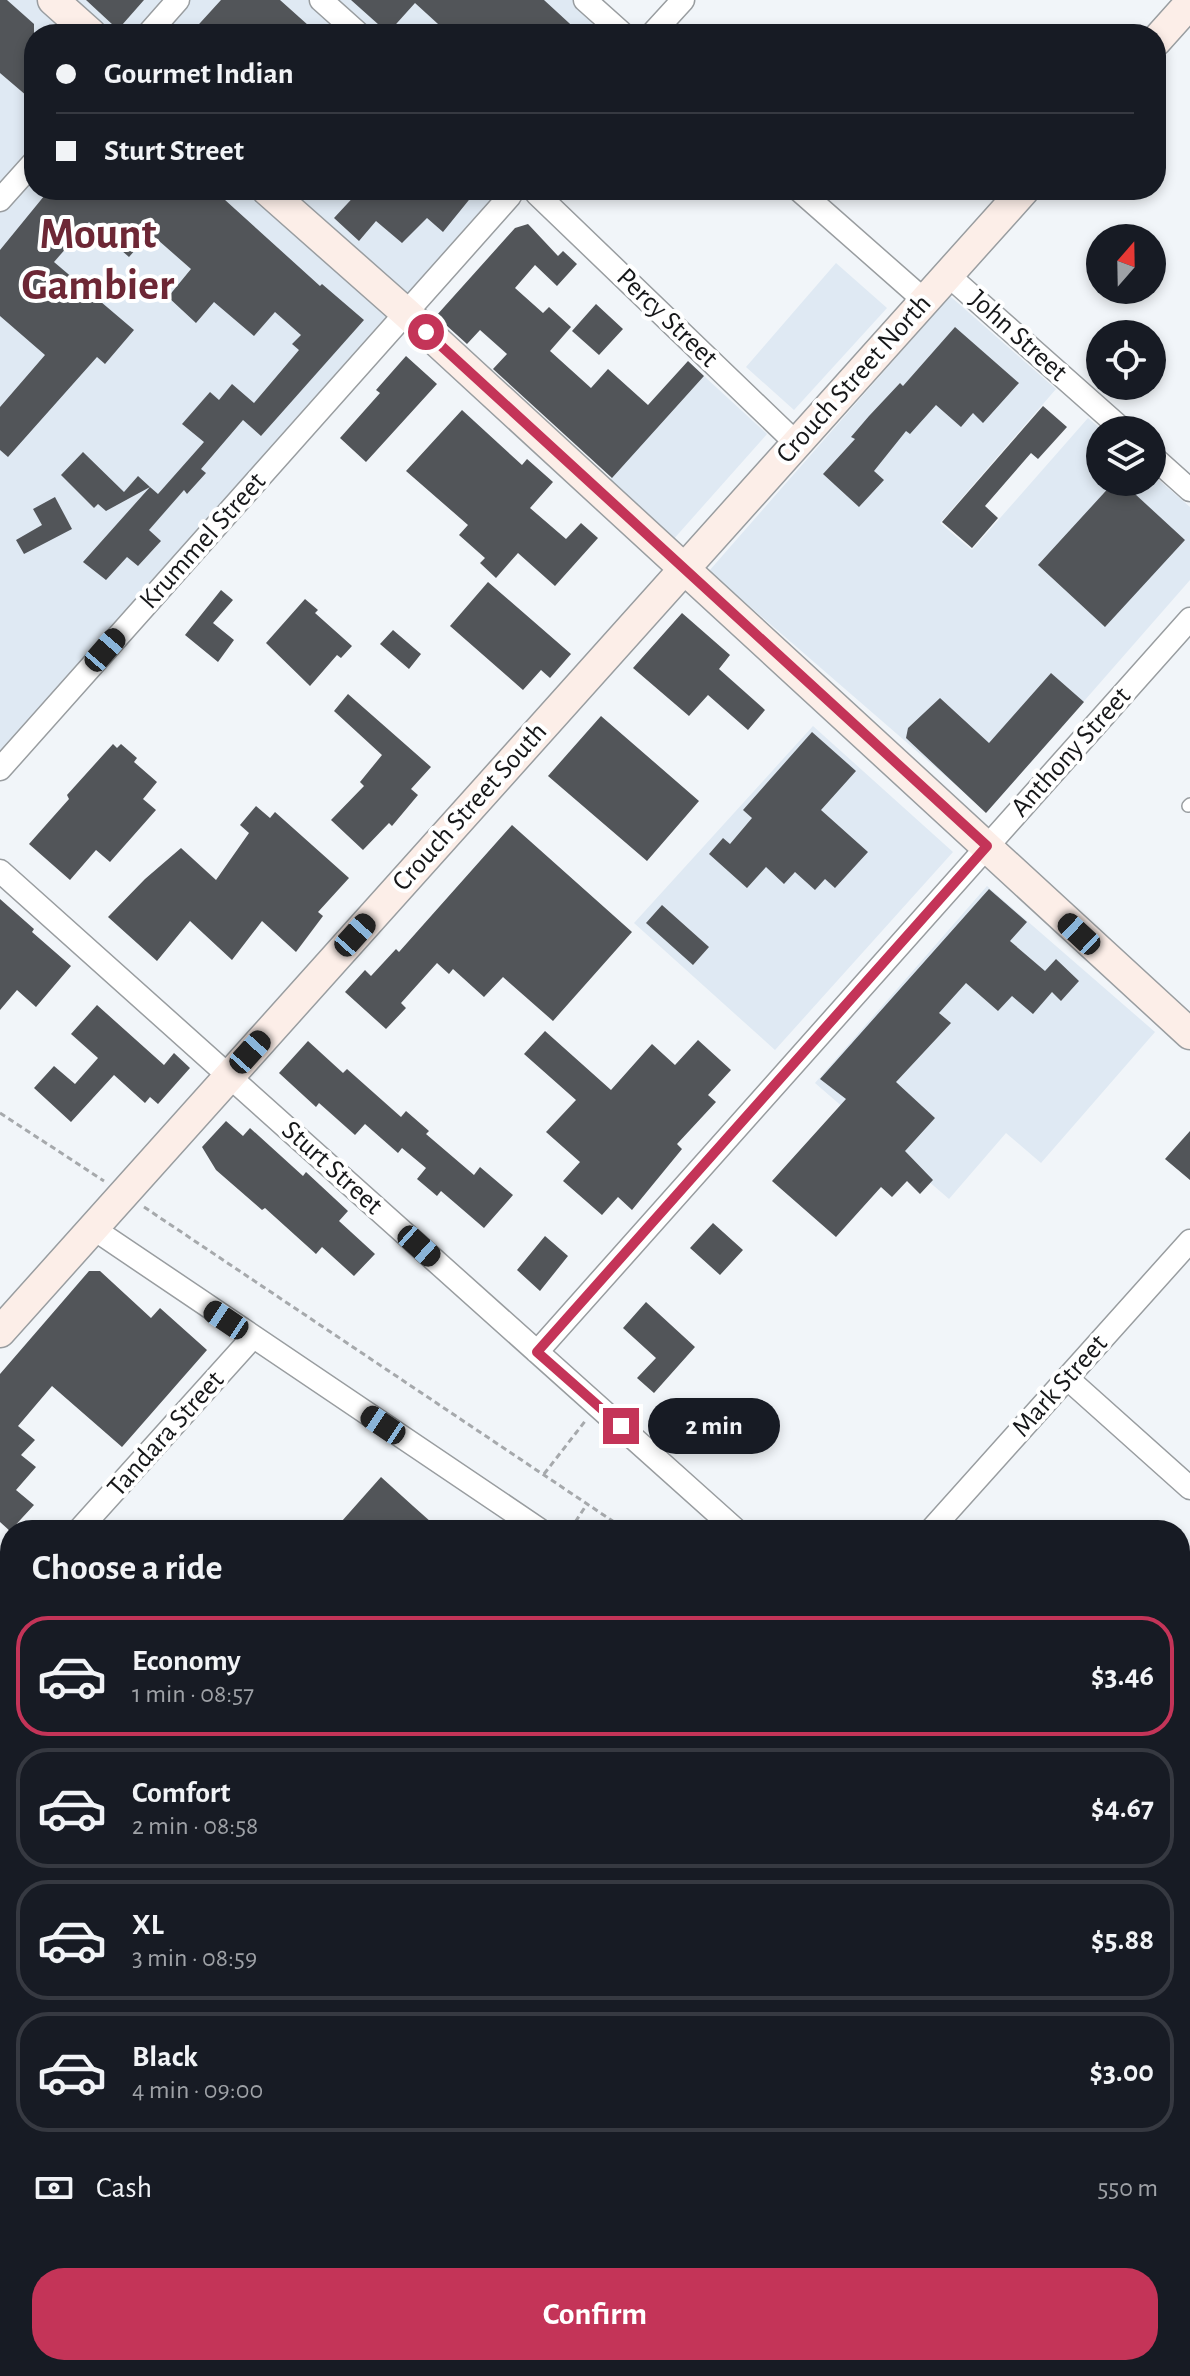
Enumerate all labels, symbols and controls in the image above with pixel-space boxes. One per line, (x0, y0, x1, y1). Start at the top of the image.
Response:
text: Gourmet Indian (104, 59, 294, 89)
text: Sturt Street (104, 136, 244, 166)
district label: Mount Gambier (22, 213, 175, 308)
north arrow (1086, 224, 1166, 304)
map controls (1086, 224, 1166, 496)
street label: Percy Street (611, 263, 723, 373)
street label: John Street (964, 285, 1072, 387)
street label: Crouch Street North (771, 289, 937, 469)
route start (408, 314, 444, 350)
button: locate (1086, 320, 1166, 400)
button: layers (1086, 416, 1166, 496)
street label: Krummel Street (135, 467, 271, 615)
car (80, 624, 130, 676)
street label: Anthony Street (1006, 682, 1136, 822)
street label: Crouch Street South (387, 717, 553, 897)
car (330, 909, 380, 961)
car (1053, 909, 1105, 959)
car (225, 1026, 275, 1078)
street label: Sturt Street (276, 1116, 388, 1220)
car (393, 1221, 445, 1271)
car (199, 1297, 253, 1343)
street label: Mark Street (1007, 1329, 1113, 1442)
street label: Tandara Street (103, 1366, 229, 1502)
callout: 2 min (649, 1398, 781, 1454)
car (356, 1402, 410, 1448)
route end (603, 1408, 639, 1444)
text: 2 min (685, 1413, 743, 1439)
text: Choose a ride (32, 1550, 222, 1586)
icon: car (36, 1640, 108, 1712)
text: Economy (132, 1646, 241, 1676)
text: $3.46 (1091, 1661, 1154, 1691)
text: 1 min · 08:57 (132, 1681, 254, 1707)
icon: car (36, 1772, 108, 1844)
text: Comfort (132, 1778, 231, 1808)
text: $4.67 (1091, 1793, 1154, 1823)
text: 2 min · 08:58 (132, 1813, 258, 1839)
icon: car (36, 1904, 108, 1976)
text: XL (132, 1910, 164, 1940)
text: $5.88 (1091, 1925, 1154, 1955)
text: 3 min · 08:59 (132, 1945, 257, 1971)
icon: car (36, 2036, 108, 2108)
text: Black (132, 2042, 198, 2072)
text: $3.00 (1089, 2057, 1154, 2087)
text: 4 min · 09:00 (132, 2077, 263, 2103)
icon: cash (32, 2166, 76, 2210)
text: Cash (96, 2173, 152, 2203)
text: 550 m (1097, 2175, 1158, 2201)
button: Confirm (32, 2268, 1158, 2360)

